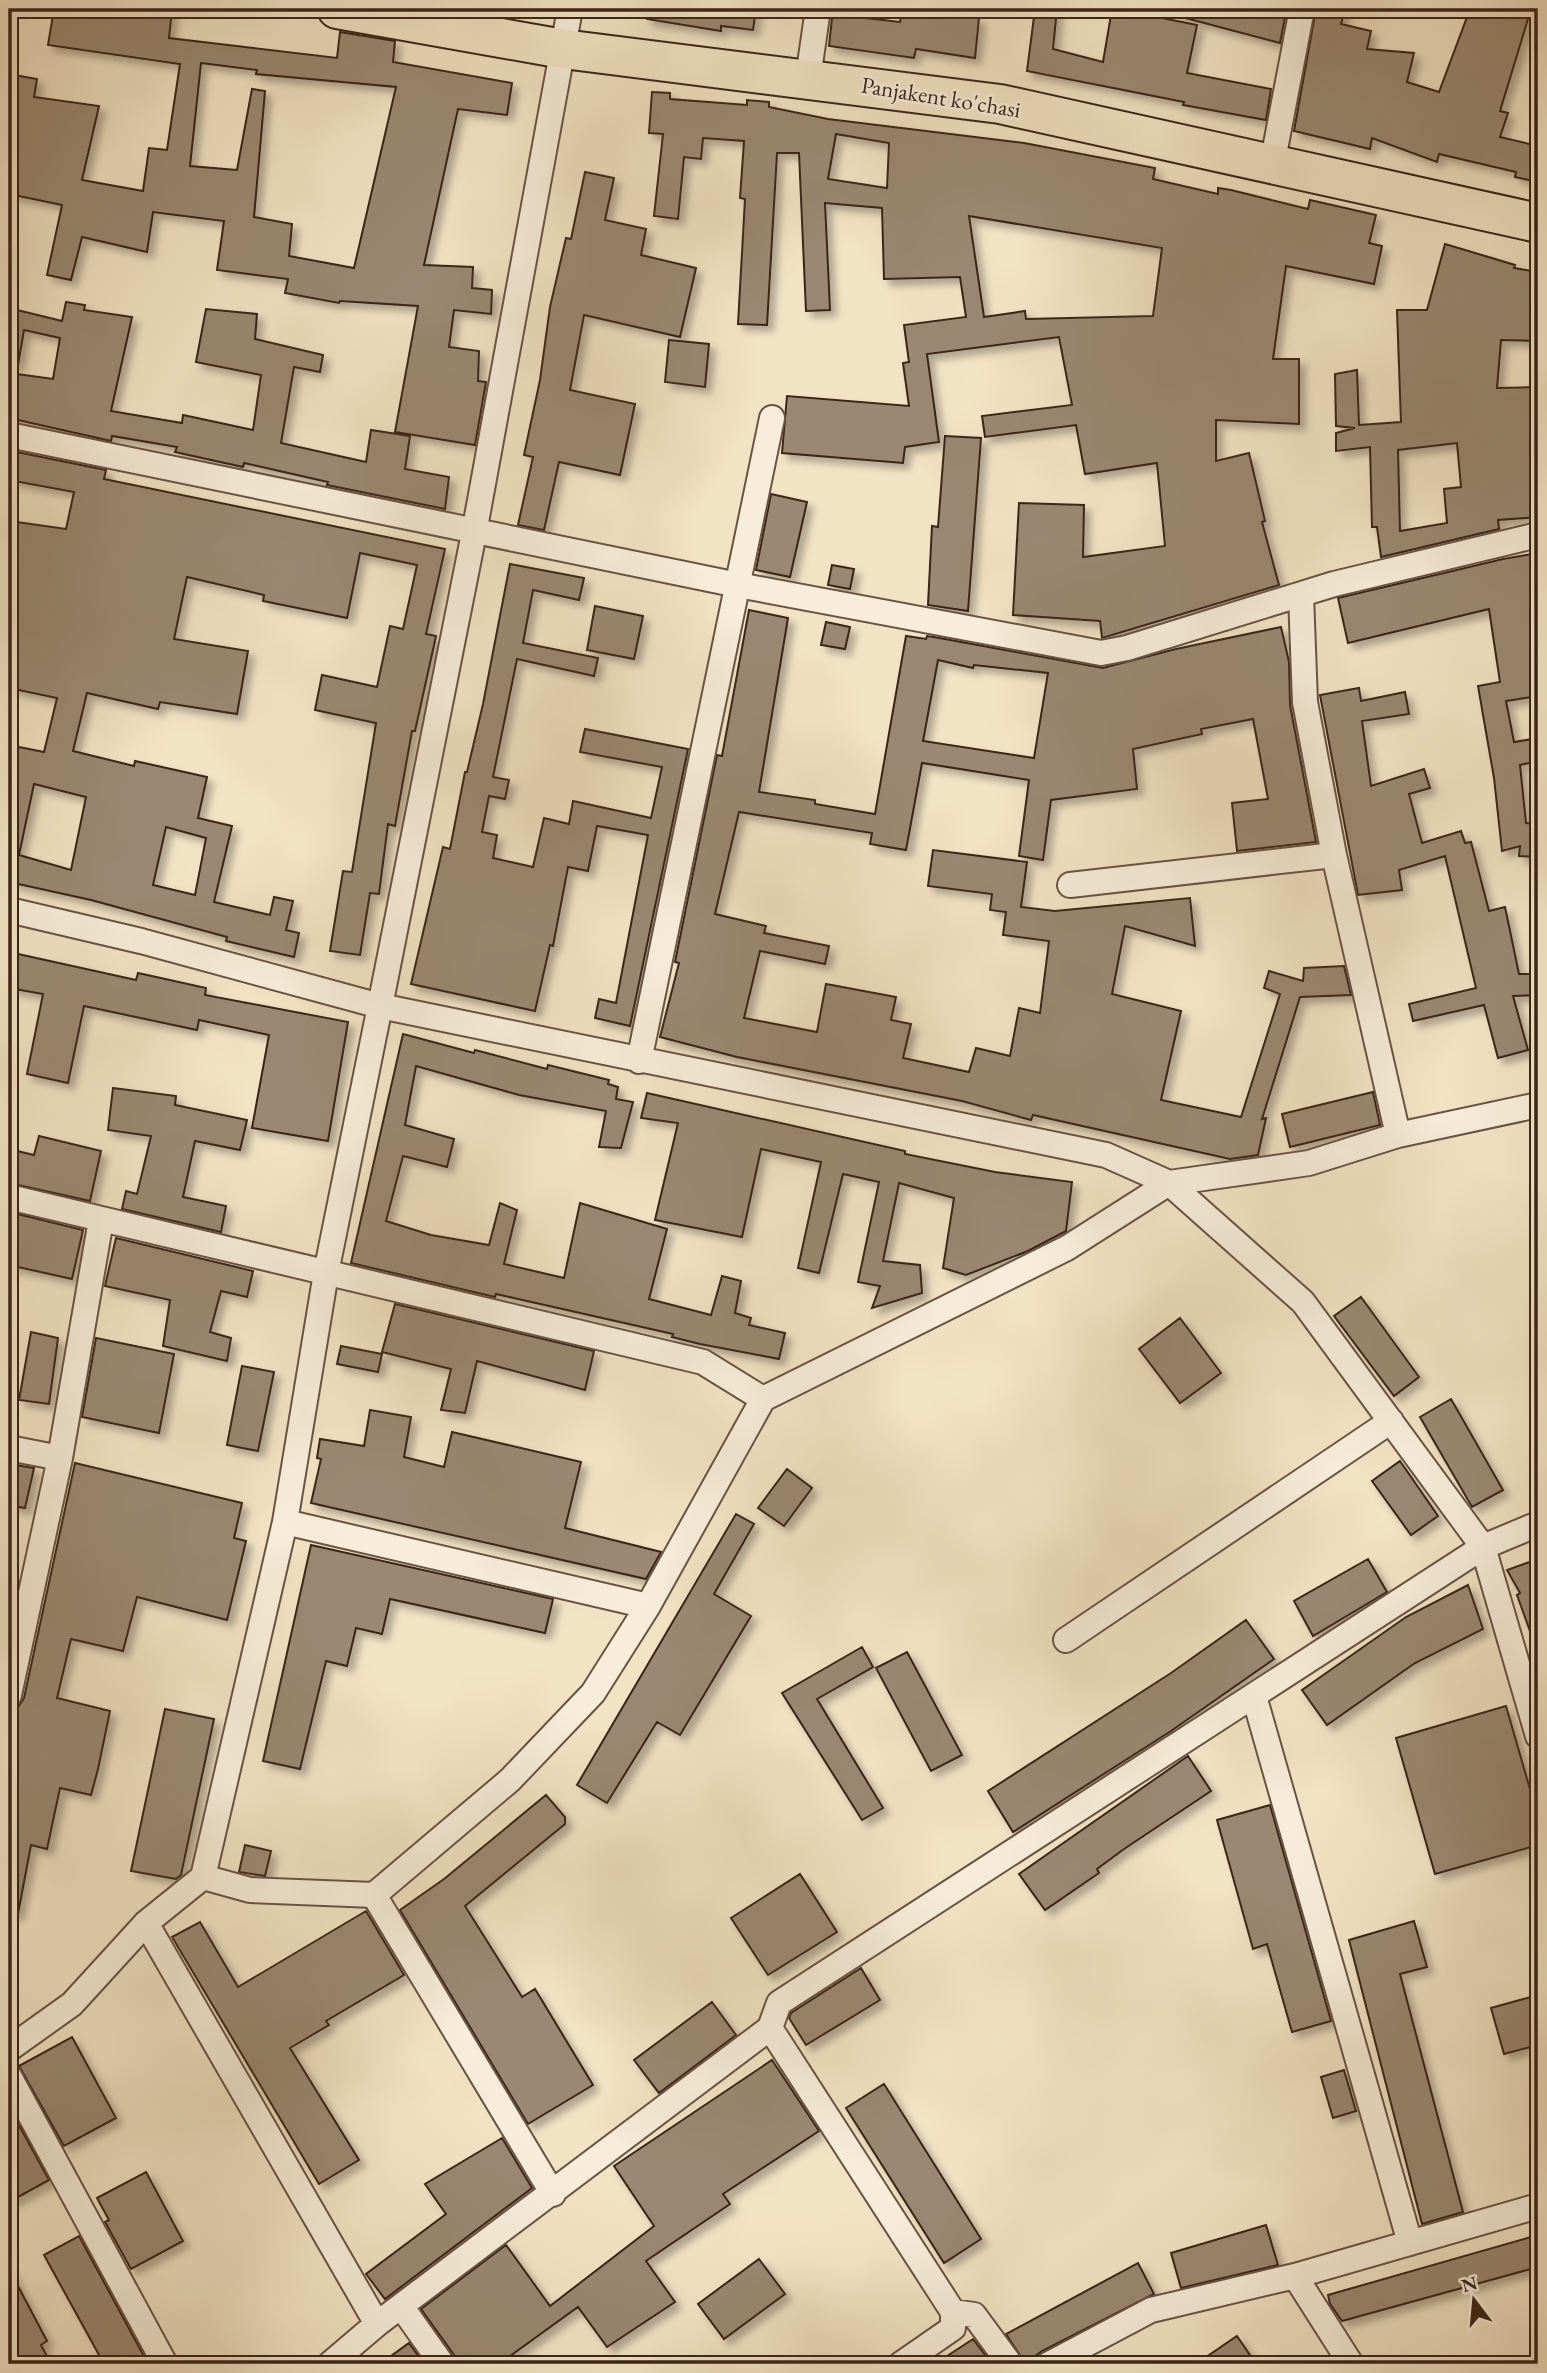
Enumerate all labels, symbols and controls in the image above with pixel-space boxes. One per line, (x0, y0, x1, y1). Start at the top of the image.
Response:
street label: Panjakent ko'chasi (859, 70, 1023, 124)
north arrow (1438, 2264, 1508, 2334)
text: N (1459, 2270, 1481, 2298)

